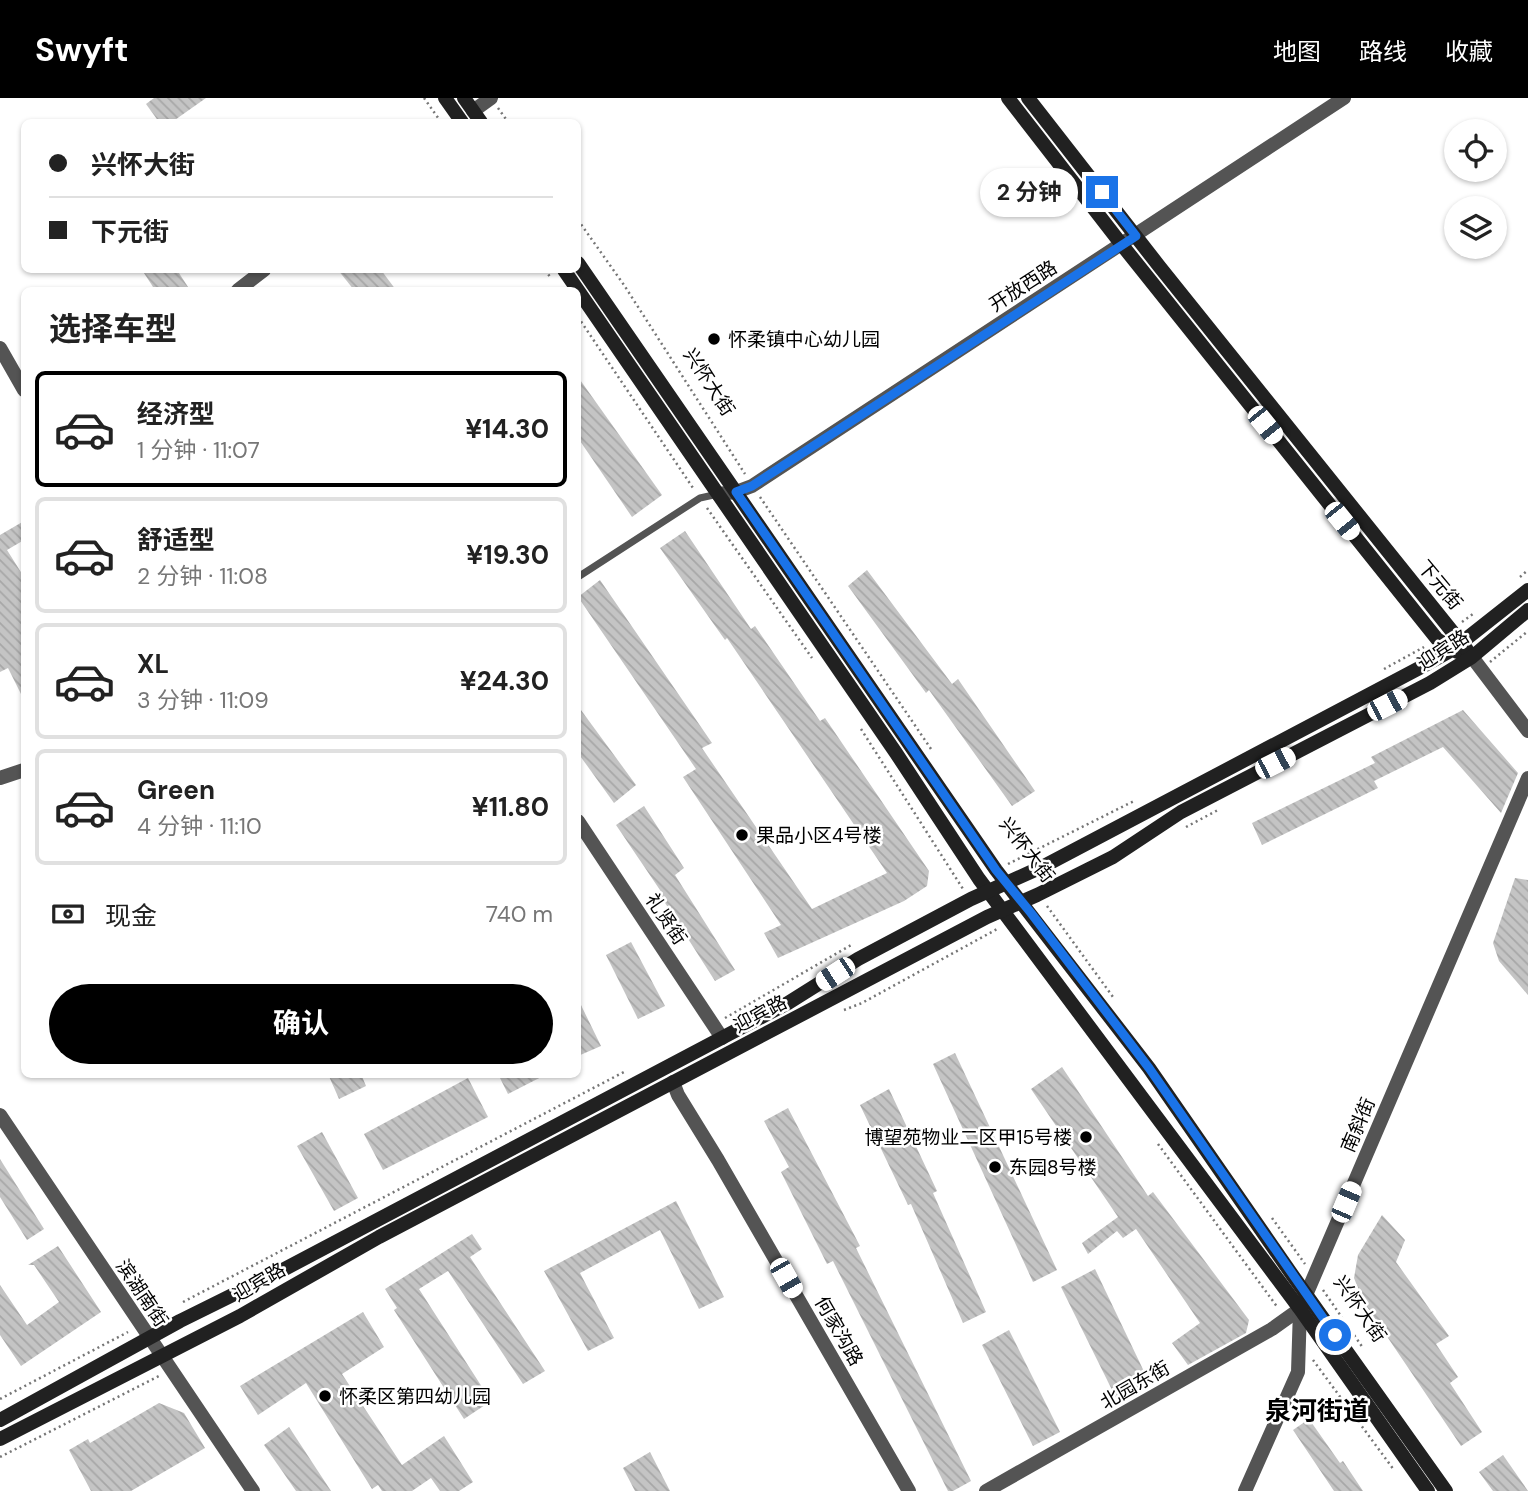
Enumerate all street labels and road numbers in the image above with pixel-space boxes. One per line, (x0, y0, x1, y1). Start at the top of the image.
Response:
street label: 开放西路 (984, 255, 1062, 317)
street label: 兴怀大街 (678, 343, 740, 421)
street label: 下元街 (1412, 555, 1468, 615)
street label: 迎宾路 (1412, 624, 1474, 676)
street label: 兴怀大街 (994, 812, 1060, 888)
street label: 礼贤街 (640, 888, 692, 950)
street label: 迎宾路 (729, 990, 791, 1038)
street label: 南斜街 (1335, 1094, 1381, 1156)
street label: 滨湖南街 (110, 1255, 174, 1331)
street label: 迎宾路 (228, 1257, 290, 1307)
street label: 兴怀大街 (1328, 1271, 1392, 1347)
street label: 何家沟路 (809, 1292, 869, 1370)
street label: 北园东街 (1096, 1355, 1174, 1415)

